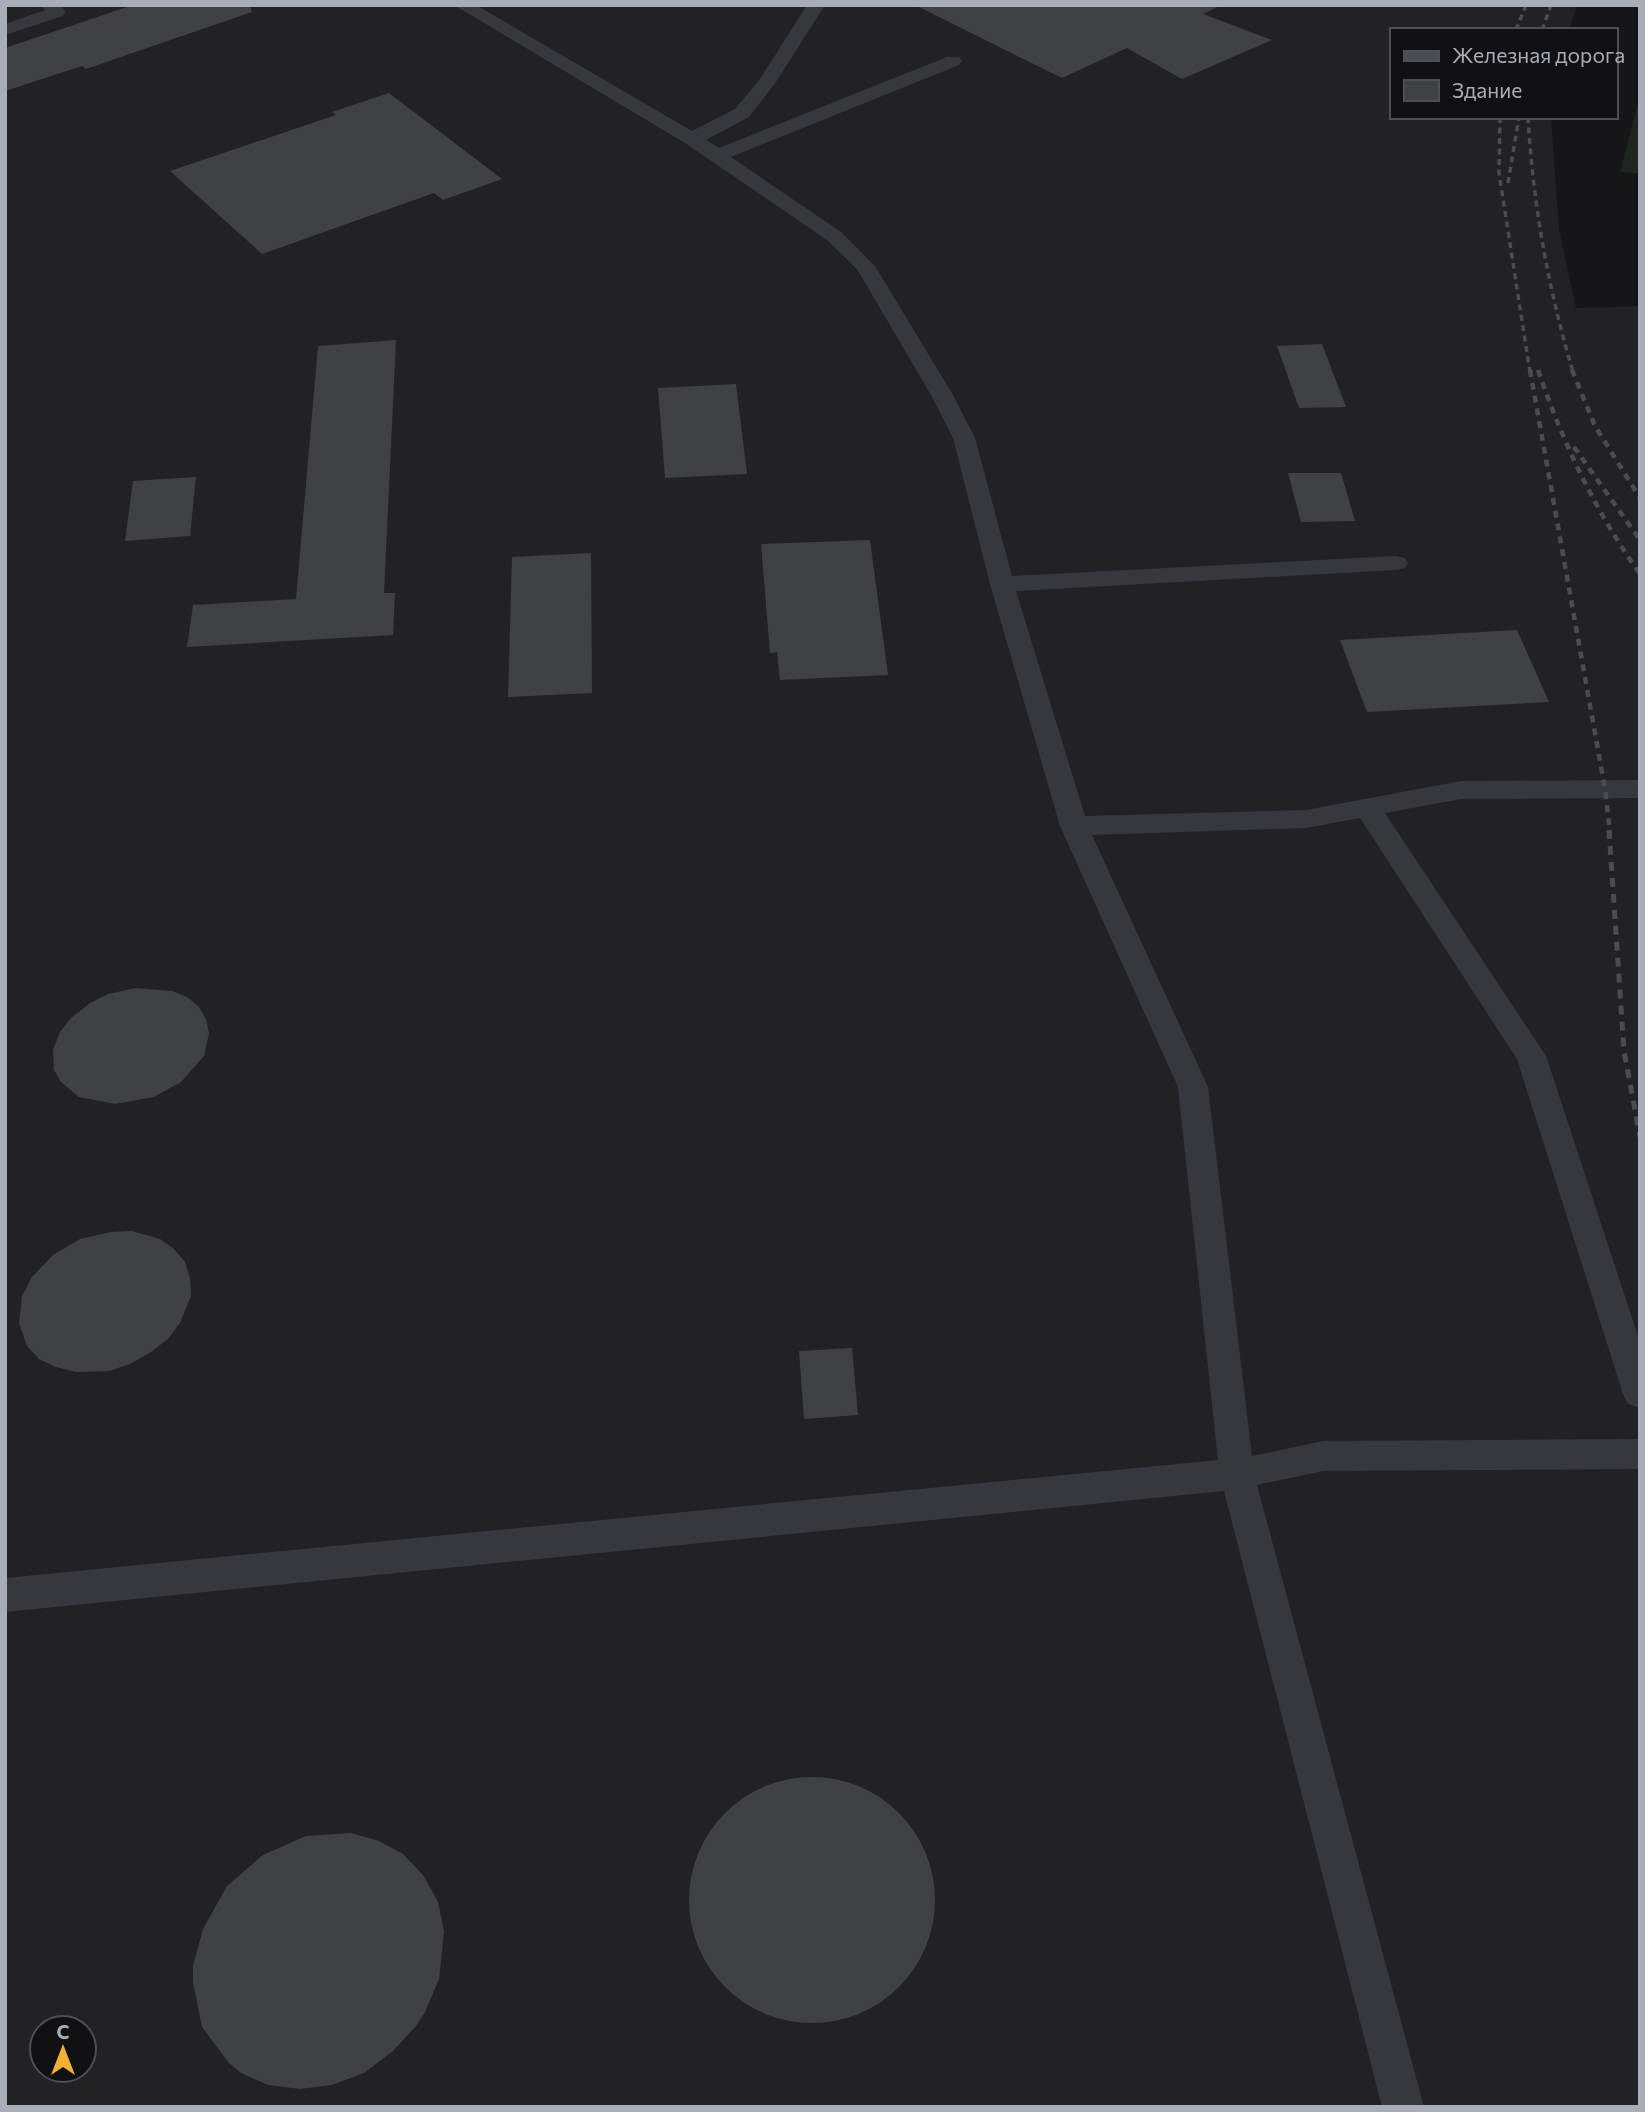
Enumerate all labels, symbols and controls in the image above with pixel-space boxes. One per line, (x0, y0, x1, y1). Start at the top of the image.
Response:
legend (1390, 28, 1617, 119)
text: Железная дорога (1452, 42, 1625, 67)
text: Здание (1452, 77, 1522, 102)
north arrow (28, 2014, 98, 2084)
text: С (57, 2020, 70, 2043)

